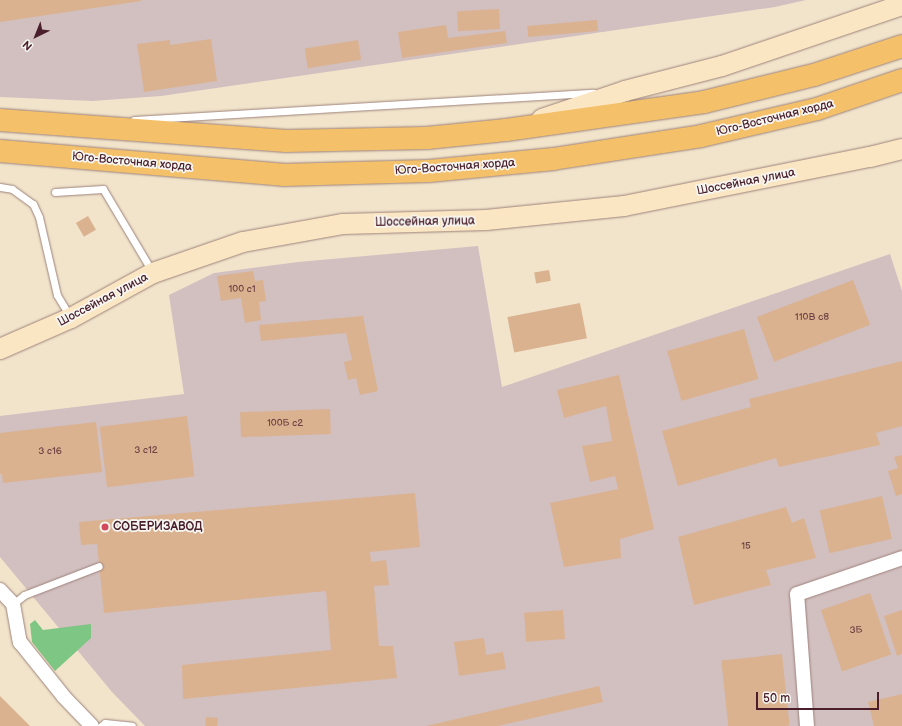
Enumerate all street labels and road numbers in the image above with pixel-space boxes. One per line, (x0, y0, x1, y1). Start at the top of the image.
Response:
street label: Юго-Восточная хорда (715, 96, 835, 140)
street label: Юго-Восточная хорда (71, 150, 193, 174)
street label: Юго-Восточная хорда (394, 156, 516, 178)
street label: Шоссейная улица (695, 165, 797, 199)
street label: Шоссейная улица (375, 214, 475, 230)
street label: Шоссейная улица (55, 270, 151, 330)

